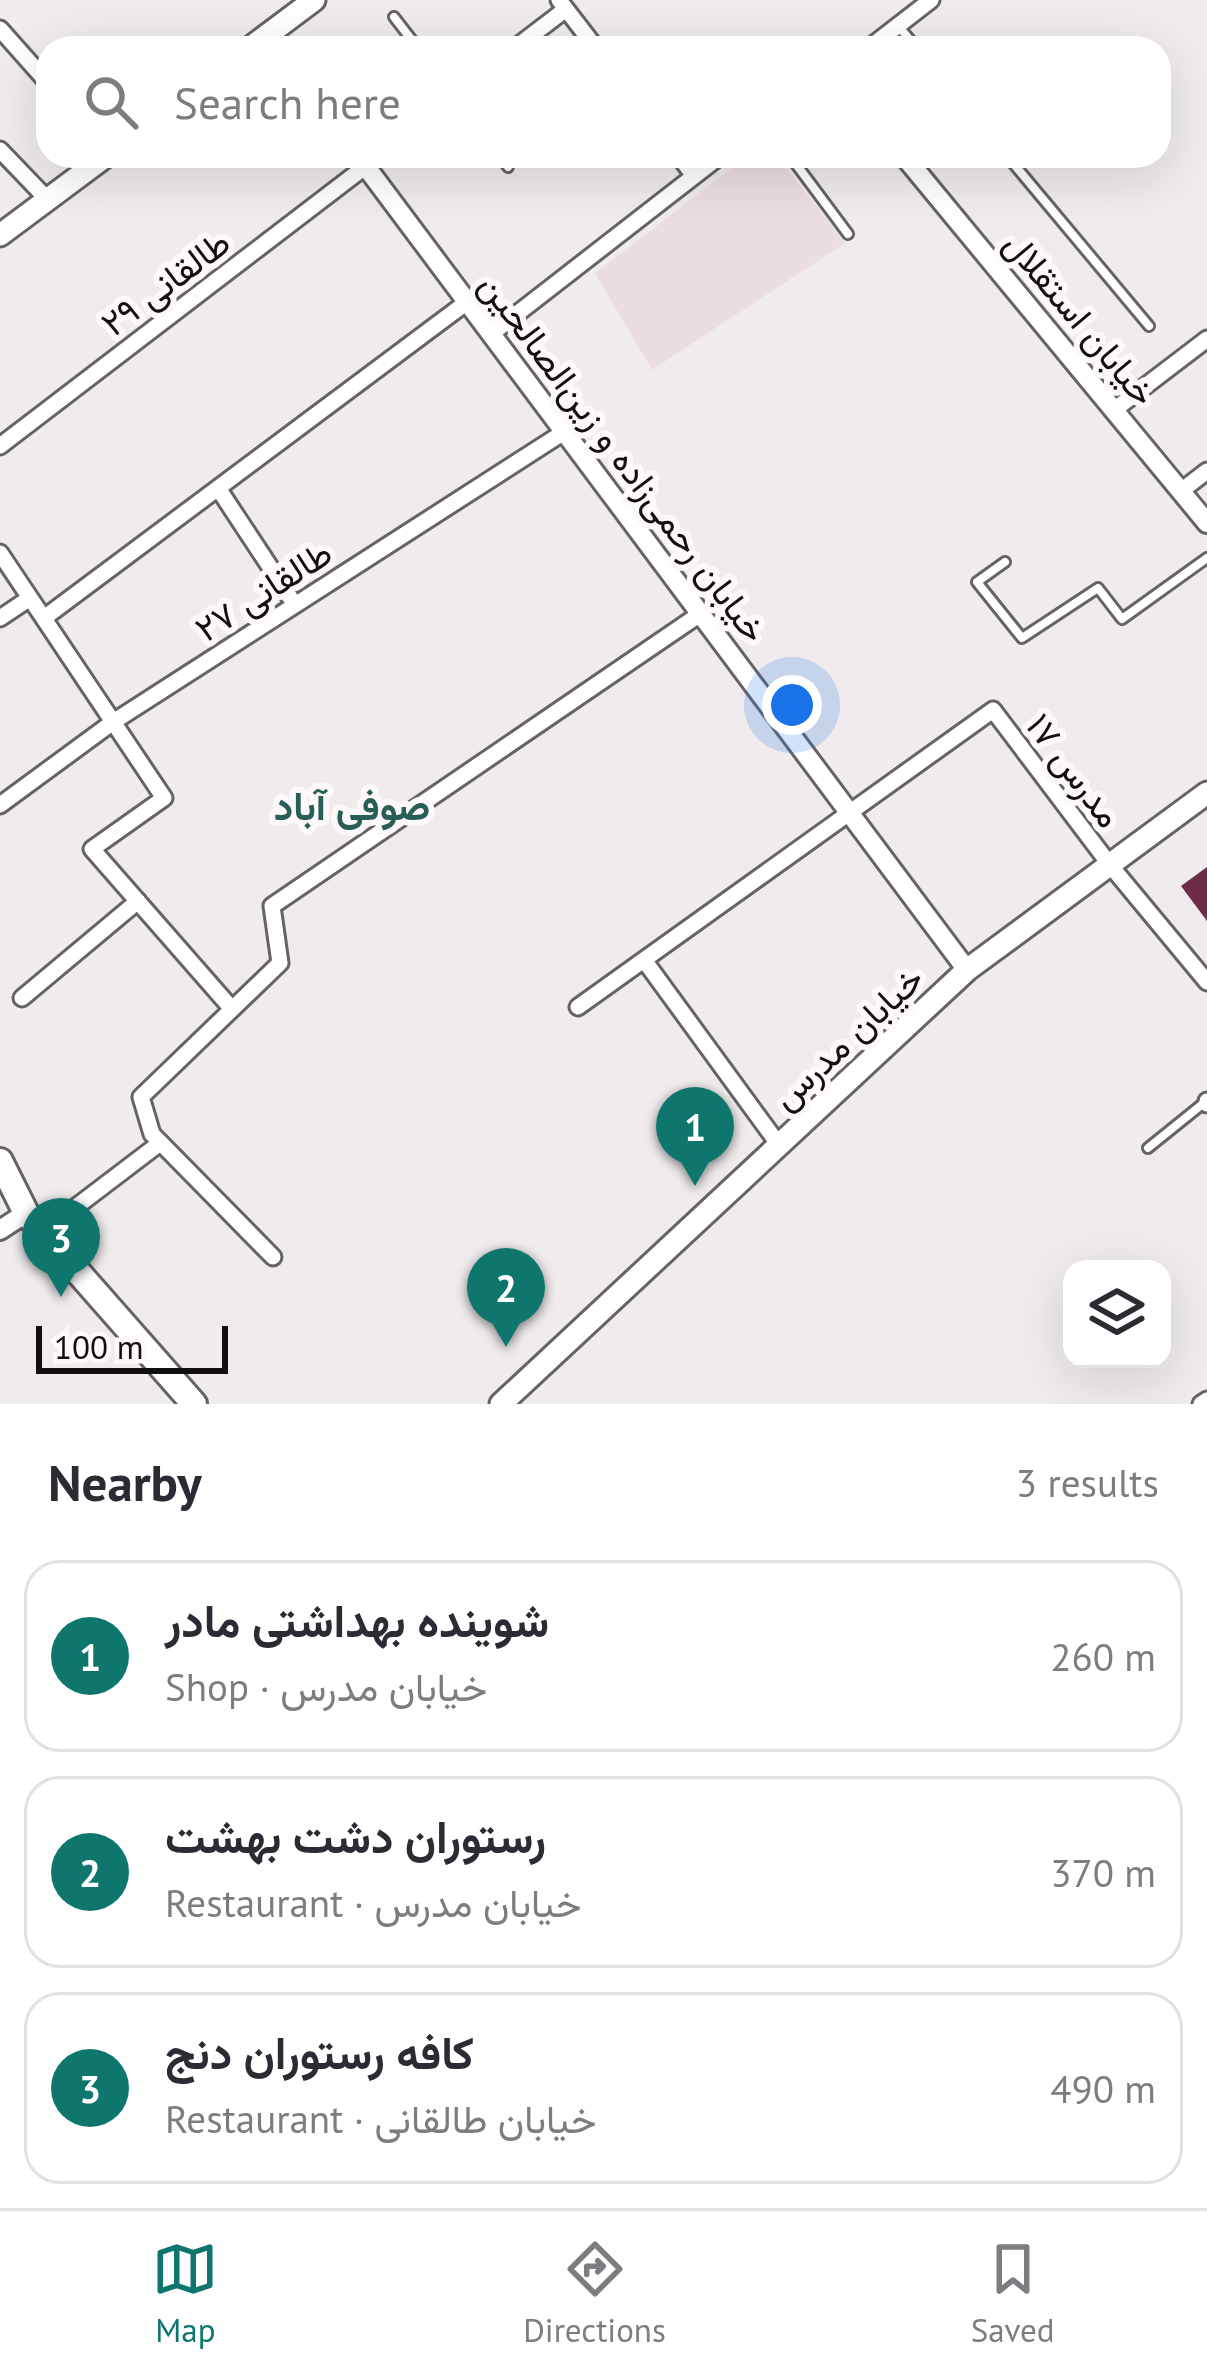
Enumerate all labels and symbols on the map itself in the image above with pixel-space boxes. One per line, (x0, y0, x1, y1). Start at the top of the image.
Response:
street label: طالقانی ۲۹ (91, 218, 239, 346)
street label: خیابان استقلال (994, 221, 1168, 415)
street label: خیابان رحمی‌زاده و زین‌الصالحین (469, 263, 779, 651)
street label: طالقانی ۲۷ (186, 528, 340, 652)
your location (762, 675, 822, 735)
street label: مدرس ۱۷ (1017, 703, 1133, 837)
district label: صوفی آباد (274, 780, 430, 831)
street label: خیابان مدرس (761, 955, 933, 1119)
pin: 1 (656, 1087, 734, 1186)
pin: 3 (22, 1198, 100, 1297)
pin: 2 (467, 1248, 545, 1347)
scale bar (36, 1320, 228, 1373)

